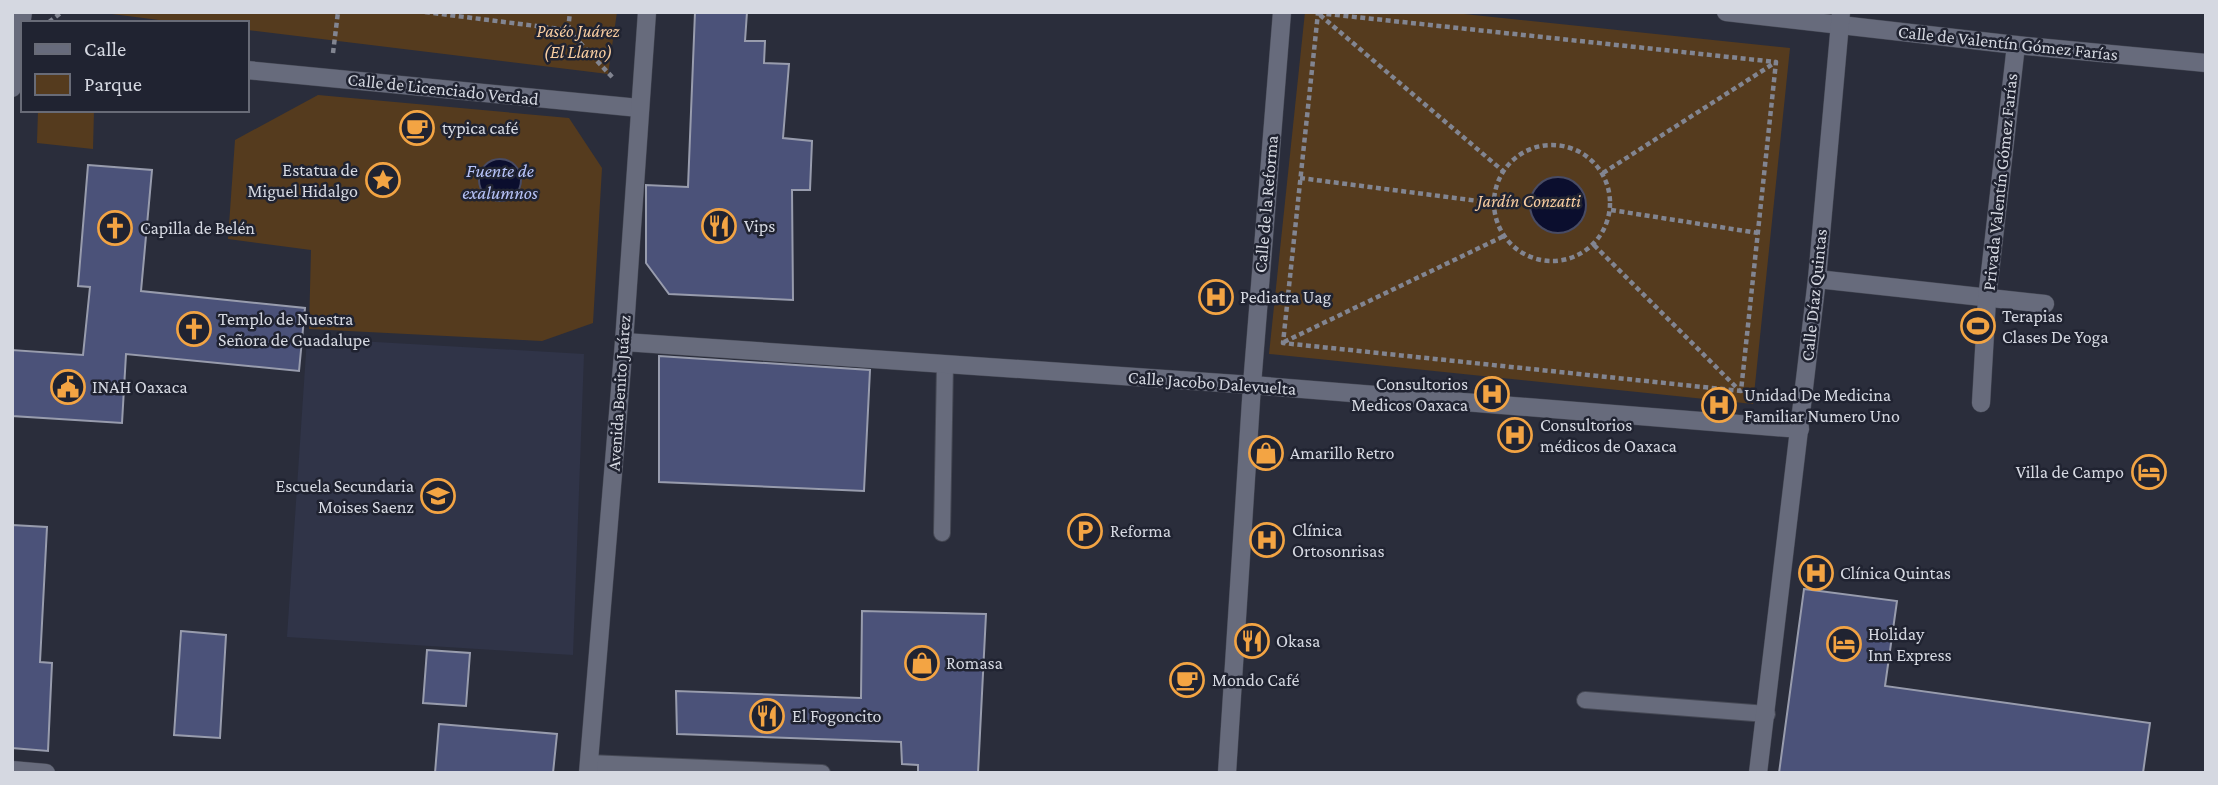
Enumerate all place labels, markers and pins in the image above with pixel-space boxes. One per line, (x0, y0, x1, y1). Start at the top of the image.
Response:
cafe icon: typica café (398, 109, 436, 147)
place label: typica café (442, 118, 519, 138)
place label: Estatua de Miguel Hidalgo (247, 160, 358, 201)
place icon: Estatua de Miguel Hidalgo (364, 161, 402, 199)
restaurant icon: Vips (700, 207, 738, 245)
church icon: Capilla de Belén (96, 209, 134, 247)
place label: Vips (744, 216, 775, 236)
place label: Capilla de Belén (140, 218, 255, 238)
hospital icon: Pediatra Uag (1197, 278, 1235, 316)
place label: Pediatra Uag (1240, 287, 1332, 307)
place label: Terapias Clases De Yoga (2002, 306, 2109, 347)
sports icon: Terapias Clases De Yoga (1959, 307, 1997, 345)
place label: Templo de Nuestra Señora de Guadalupe (218, 309, 370, 350)
church icon: Templo de Nuestra Señora de Guadalupe (175, 310, 213, 348)
public building icon: INAH Oaxaca (49, 368, 87, 406)
place label: Consultorios Medicos Oaxaca (1351, 374, 1468, 415)
hospital icon: Consultorios Medicos Oaxaca (1473, 375, 1511, 413)
place label: INAH Oaxaca (92, 377, 187, 397)
place label: Unidad De Medicina Familiar Numero Uno (1744, 385, 1900, 426)
hospital icon: Unidad De Medicina Familiar Numero Uno (1700, 386, 1738, 424)
place label: Consultorios médicos de Oaxaca (1540, 415, 1677, 456)
hospital icon: Consultorios médicos de Oaxaca (1496, 416, 1534, 454)
shop icon: Amarillo Retro (1247, 434, 1285, 472)
place label: Amarillo Retro (1290, 443, 1395, 463)
hotel icon: Villa de Campo (2130, 453, 2168, 491)
place label: Villa de Campo (2016, 462, 2124, 482)
place label: Escuela Secundaria Moises Saenz (276, 476, 414, 517)
school or university icon: Escuela Secundaria Moises Saenz (419, 477, 457, 515)
parking icon: Reforma (1066, 512, 1104, 550)
place label: Clínica Ortosonrisas (1292, 520, 1384, 561)
place label: Reforma (1110, 521, 1171, 541)
hospital icon: Clínica Ortosonrisas (1248, 521, 1286, 559)
hospital icon: Clínica Quintas (1797, 554, 1835, 592)
place label: Clínica Quintas (1840, 563, 1951, 583)
restaurant icon: Okasa (1233, 622, 1271, 660)
place label: Holiday Inn Express (1868, 624, 1952, 665)
hotel icon: Holiday Inn Express (1825, 625, 1863, 663)
place label: Okasa (1276, 631, 1320, 651)
shop icon: Romasa (903, 644, 941, 682)
place label: Romasa (946, 653, 1003, 673)
cafe icon: Mondo Café (1168, 661, 1206, 699)
place label: Mondo Café (1212, 670, 1299, 690)
restaurant icon: El Fogoncito (748, 697, 786, 735)
place label: El Fogoncito (792, 706, 882, 726)

